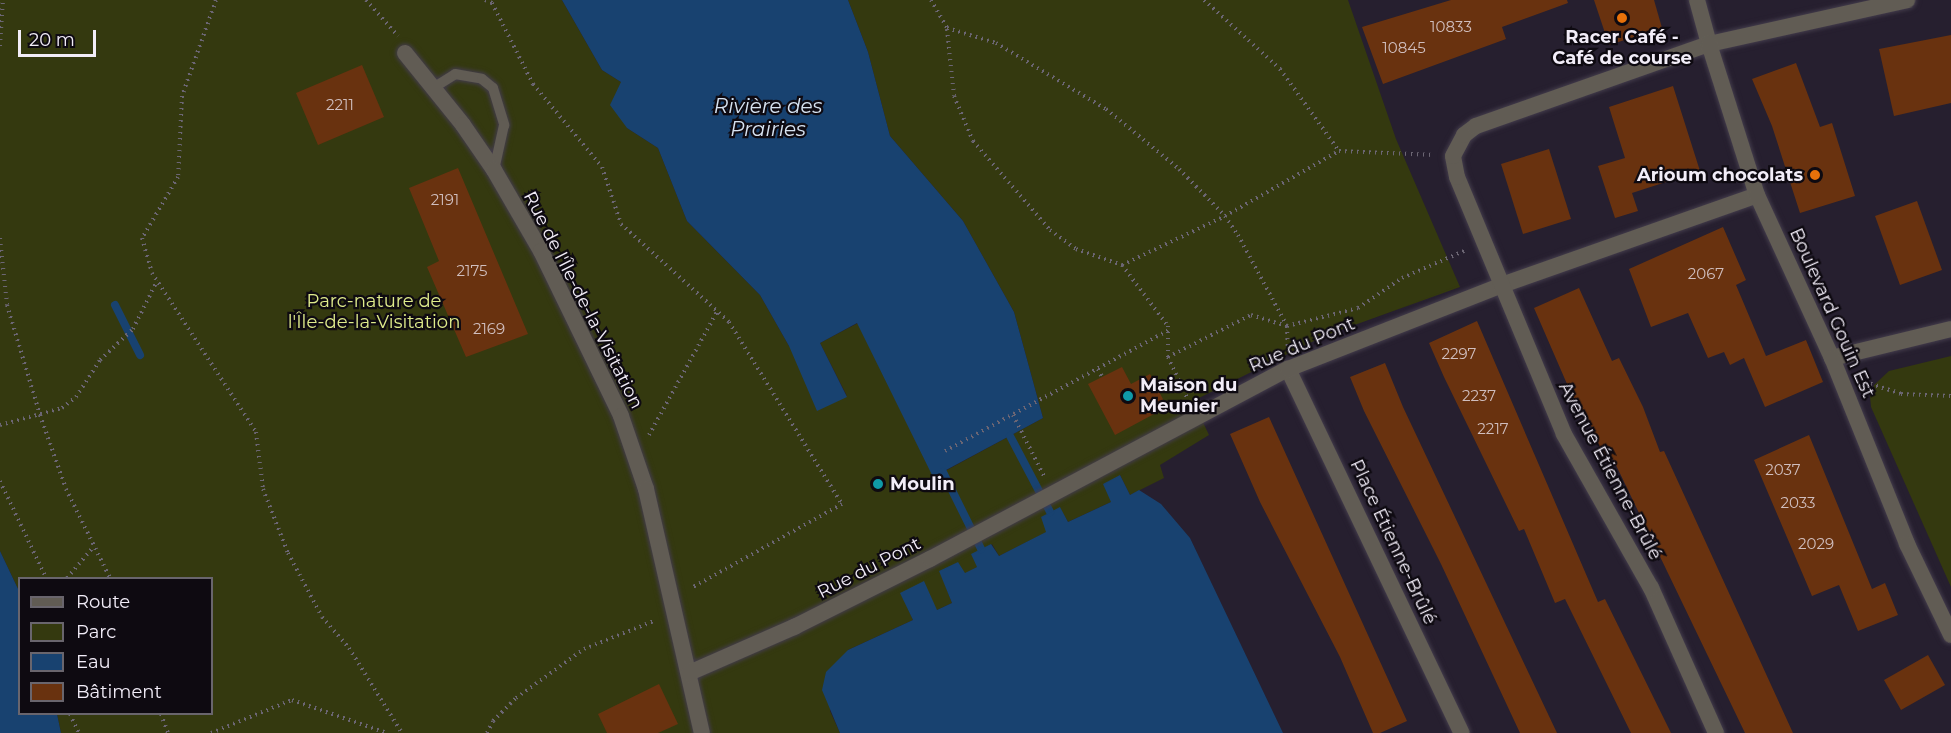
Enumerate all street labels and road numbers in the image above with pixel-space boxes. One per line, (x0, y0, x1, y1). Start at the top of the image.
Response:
street label: Rue de l'Île-de-la-Visitation (519, 188, 647, 412)
street label: Boulevard Gouin Est (1785, 225, 1879, 401)
street label: Rue du Pont (1246, 313, 1358, 377)
street label: Avenue Étienne-Brûlé (1554, 378, 1666, 564)
street label: Place Étienne-Brûlé (1345, 456, 1441, 628)
street label: Rue du Pont (814, 533, 924, 603)

